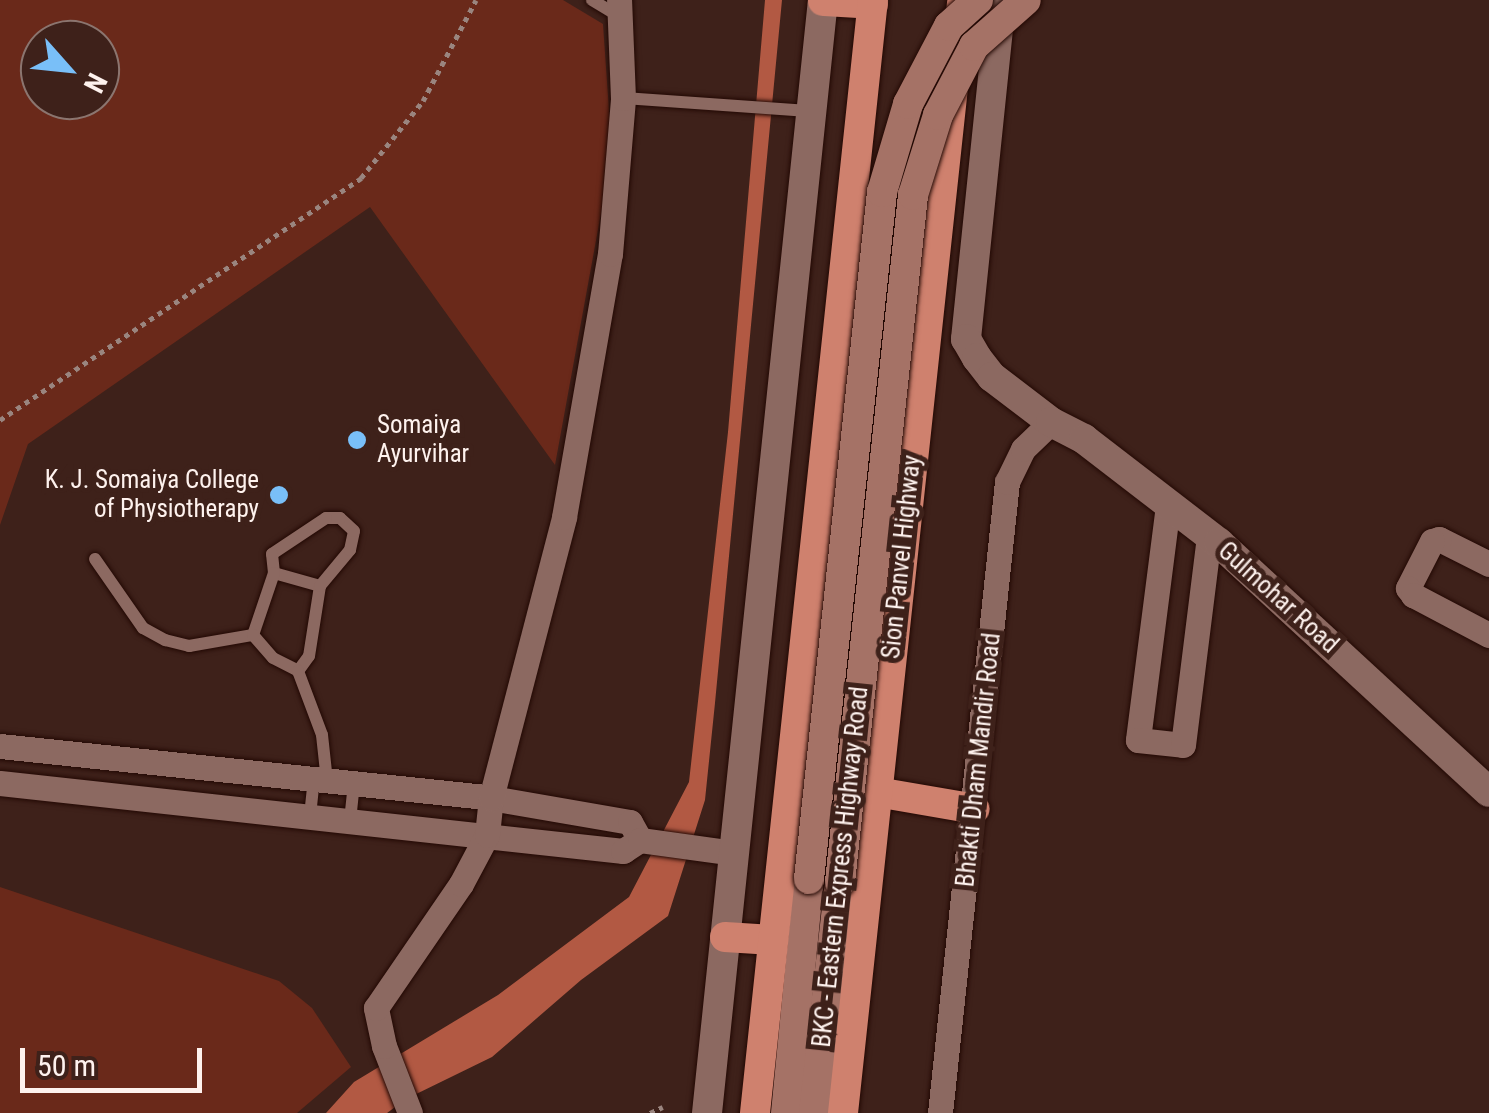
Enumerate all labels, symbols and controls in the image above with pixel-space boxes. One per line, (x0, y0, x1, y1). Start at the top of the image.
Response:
north arrow (20, 20, 120, 120)
text: N (77, 68, 114, 98)
place label: Somaiya Ayurvihar (377, 411, 469, 470)
marker: Somaiya Ayurvihar (346, 429, 368, 451)
street label: Sion Panvel Highway (876, 454, 928, 660)
place label: K. J. Somaiya College of Physiotherapy (45, 466, 259, 525)
marker: K. J. Somaiya College of Physiotherapy (268, 484, 290, 506)
street label: Gulmohar Road (1212, 536, 1344, 660)
street label: Bhakti Dham Mandir Road (951, 631, 1007, 889)
street label: BKC - Eastern Express Highway Road (807, 685, 875, 1049)
scale bar (25, 1028, 208, 1090)
text: 50 m (37, 1048, 96, 1083)

